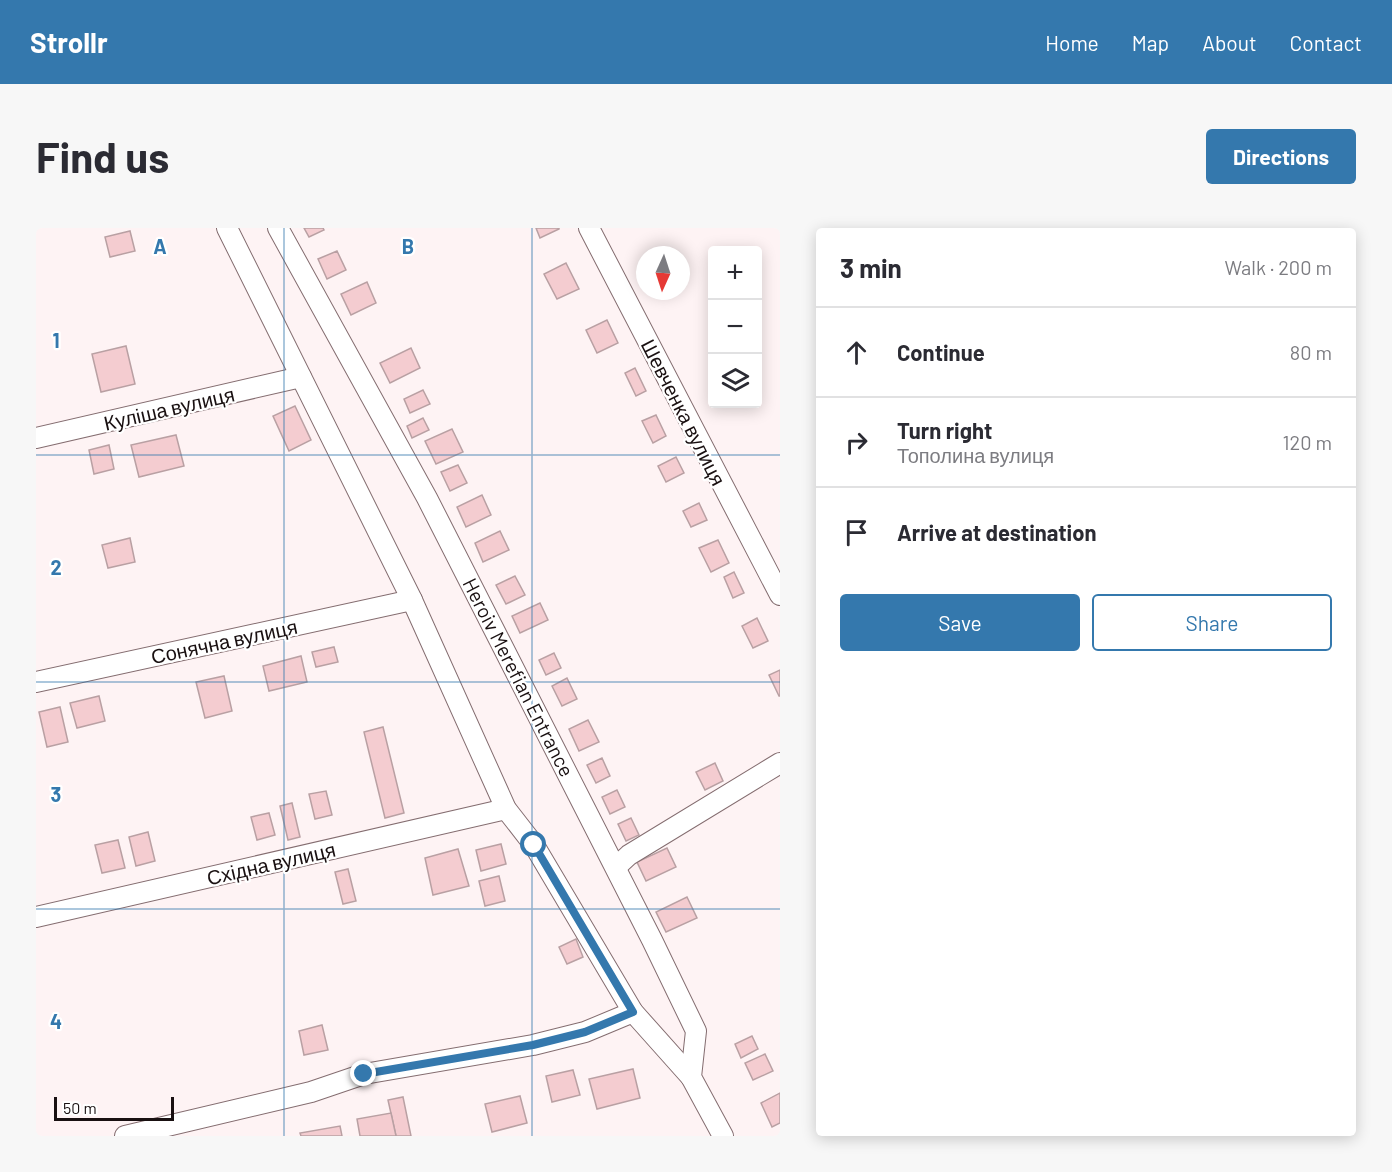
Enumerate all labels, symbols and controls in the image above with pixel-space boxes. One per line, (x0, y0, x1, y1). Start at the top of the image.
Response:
text: Strollr (30, 25, 108, 59)
text: Home (1045, 30, 1099, 55)
text: Map (1132, 30, 1169, 55)
text: About (1202, 30, 1257, 55)
text: Contact (1290, 30, 1362, 55)
button: Directions (1206, 129, 1356, 184)
text: Find us (36, 131, 169, 181)
text: A (153, 234, 167, 258)
text: B (402, 234, 414, 258)
north arrow (636, 246, 690, 300)
map controls (708, 246, 762, 408)
button: + (708, 246, 762, 300)
text: 3 min (840, 252, 902, 283)
text: Walk · 200 m (1224, 255, 1332, 279)
button: − (708, 300, 762, 354)
text: 1 (52, 328, 60, 352)
street label: Шевченка вулиця (637, 335, 731, 489)
icon: ahead (840, 336, 873, 369)
text: Continue (897, 339, 985, 365)
text: 80 m (1290, 340, 1332, 364)
button: layers (708, 354, 762, 408)
street label: Куліша вулиця (101, 381, 237, 435)
text: Turn right (897, 417, 992, 443)
icon: right (840, 426, 873, 459)
text: 120 m (1282, 430, 1332, 454)
text: Тополина вулиця (897, 443, 1054, 467)
icon: arrive (840, 516, 873, 549)
text: Arrive at destination (897, 519, 1096, 545)
text: 2 (50, 555, 62, 579)
street label: Heroiv Merefian Entrance (458, 574, 580, 780)
button: Save (840, 594, 1080, 651)
button: Share (1092, 594, 1332, 651)
street label: Сонячна вулиця (149, 614, 299, 668)
text: 3 (51, 782, 61, 806)
route start (520, 831, 546, 857)
street label: Східна вулиця (204, 837, 338, 889)
text: 4 (50, 1009, 62, 1033)
route end (350, 1060, 376, 1086)
scale bar (54, 1094, 174, 1122)
text: 50 m (63, 1098, 97, 1117)

